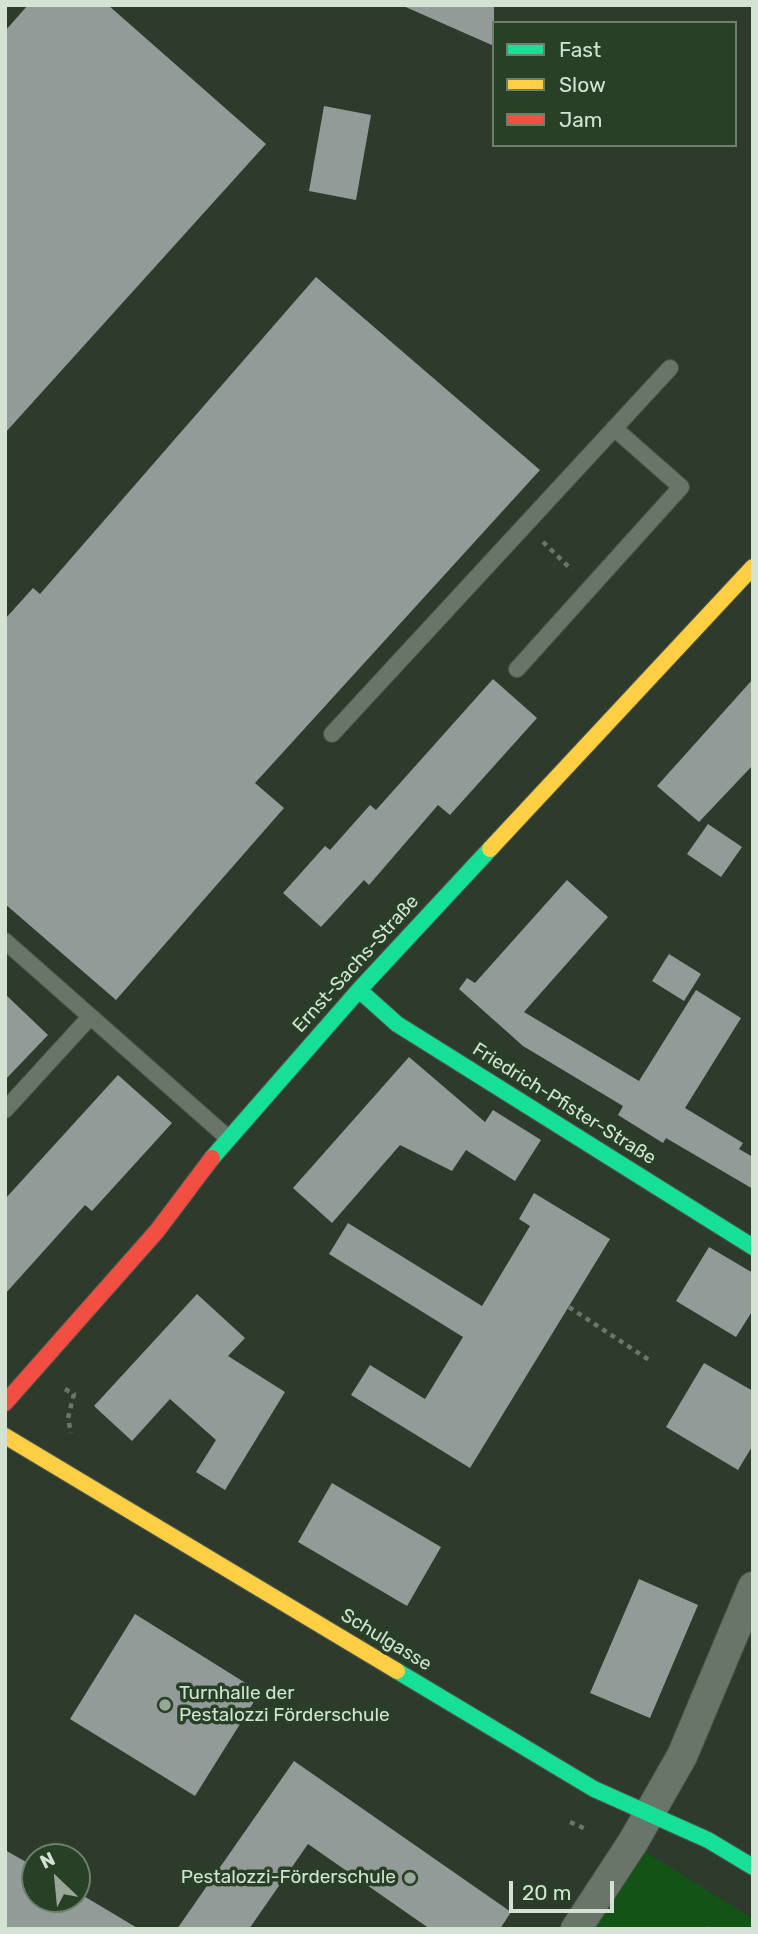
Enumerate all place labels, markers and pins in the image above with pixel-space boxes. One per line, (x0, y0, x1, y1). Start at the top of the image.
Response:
place label: Turnhalle der Pestalozzi Förderschule (179, 1683, 390, 1727)
marker: Turnhalle der Pestalozzi Förderschule (157, 1697, 173, 1713)
place label: Pestalozzi-Förderschule (181, 1867, 396, 1889)
marker: Pestalozzi-Förderschule (402, 1870, 418, 1886)

